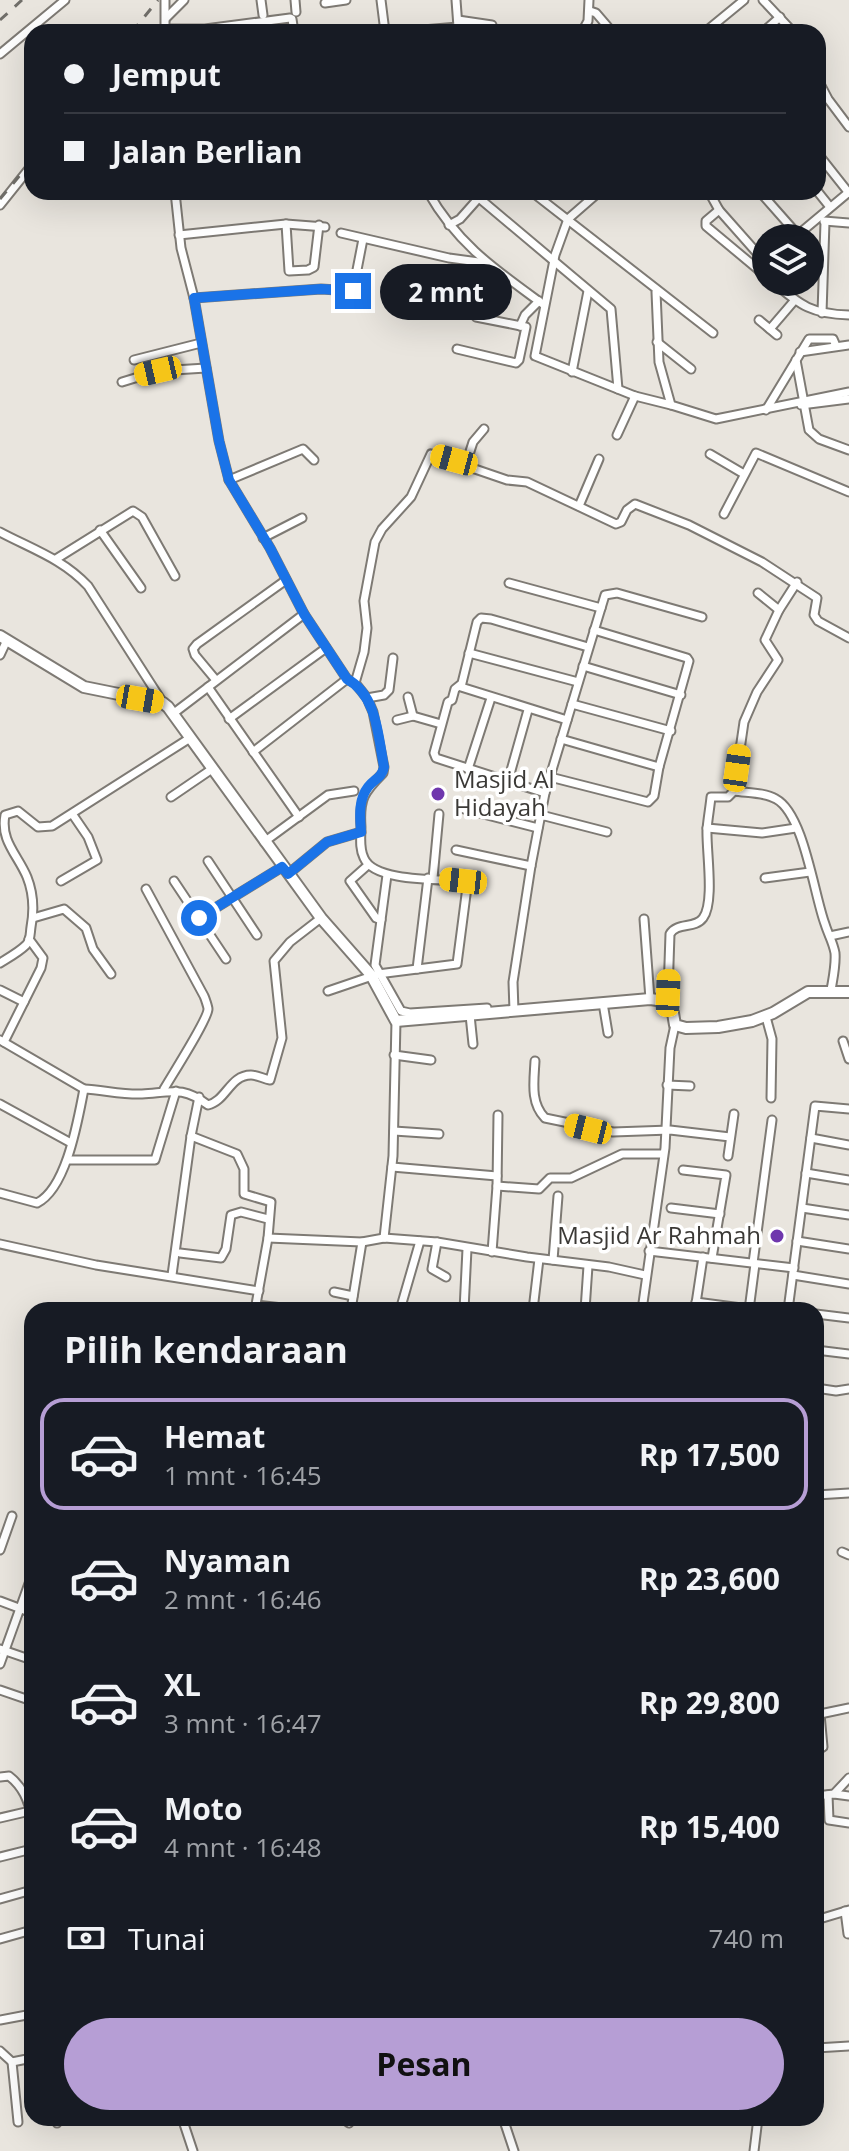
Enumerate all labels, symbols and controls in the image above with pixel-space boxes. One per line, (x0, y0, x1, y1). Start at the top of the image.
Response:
text: Jemput (112, 54, 221, 95)
text: Jalan Berlian (112, 131, 303, 172)
map controls (752, 224, 824, 296)
button: layers (752, 224, 824, 296)
callout: 2 mnt (381, 263, 513, 319)
route end (335, 273, 371, 309)
text: 2 mnt (408, 274, 484, 310)
car (132, 354, 184, 388)
car (428, 442, 480, 478)
car (114, 683, 166, 715)
car (722, 743, 752, 793)
place label: Masjid Al Hidayah (454, 762, 555, 823)
marker: Masjid Al Hidayah (429, 785, 447, 803)
car (438, 867, 488, 895)
route start (181, 900, 217, 936)
car (655, 969, 681, 1017)
car (562, 1112, 614, 1146)
place label: Masjid Ar Rahmah (557, 1218, 761, 1251)
marker: Masjid Ar Rahmah (768, 1227, 786, 1245)
text: Pilih kendaraan (64, 1325, 348, 1374)
text: Hemat (164, 1416, 265, 1457)
icon: car (68, 1418, 140, 1490)
text: Rp 17,500 (639, 1434, 780, 1475)
text: 1 mnt · 16:45 (164, 1457, 322, 1493)
text: Nyaman (164, 1540, 291, 1581)
icon: car (68, 1542, 140, 1614)
text: Rp 23,600 (639, 1558, 780, 1599)
text: 2 mnt · 16:46 (164, 1581, 322, 1617)
text: XL (164, 1664, 201, 1705)
icon: car (68, 1666, 140, 1738)
text: Rp 29,800 (639, 1682, 780, 1723)
text: 3 mnt · 16:47 (164, 1705, 322, 1741)
text: Moto (164, 1788, 242, 1829)
icon: car (68, 1790, 140, 1862)
text: Rp 15,400 (639, 1806, 780, 1847)
text: 4 mnt · 16:48 (164, 1829, 322, 1865)
icon: cash (64, 1916, 108, 1960)
text: Tunai (128, 1918, 206, 1959)
text: 740 m (709, 1920, 784, 1956)
button: Pesan (64, 2018, 784, 2110)

